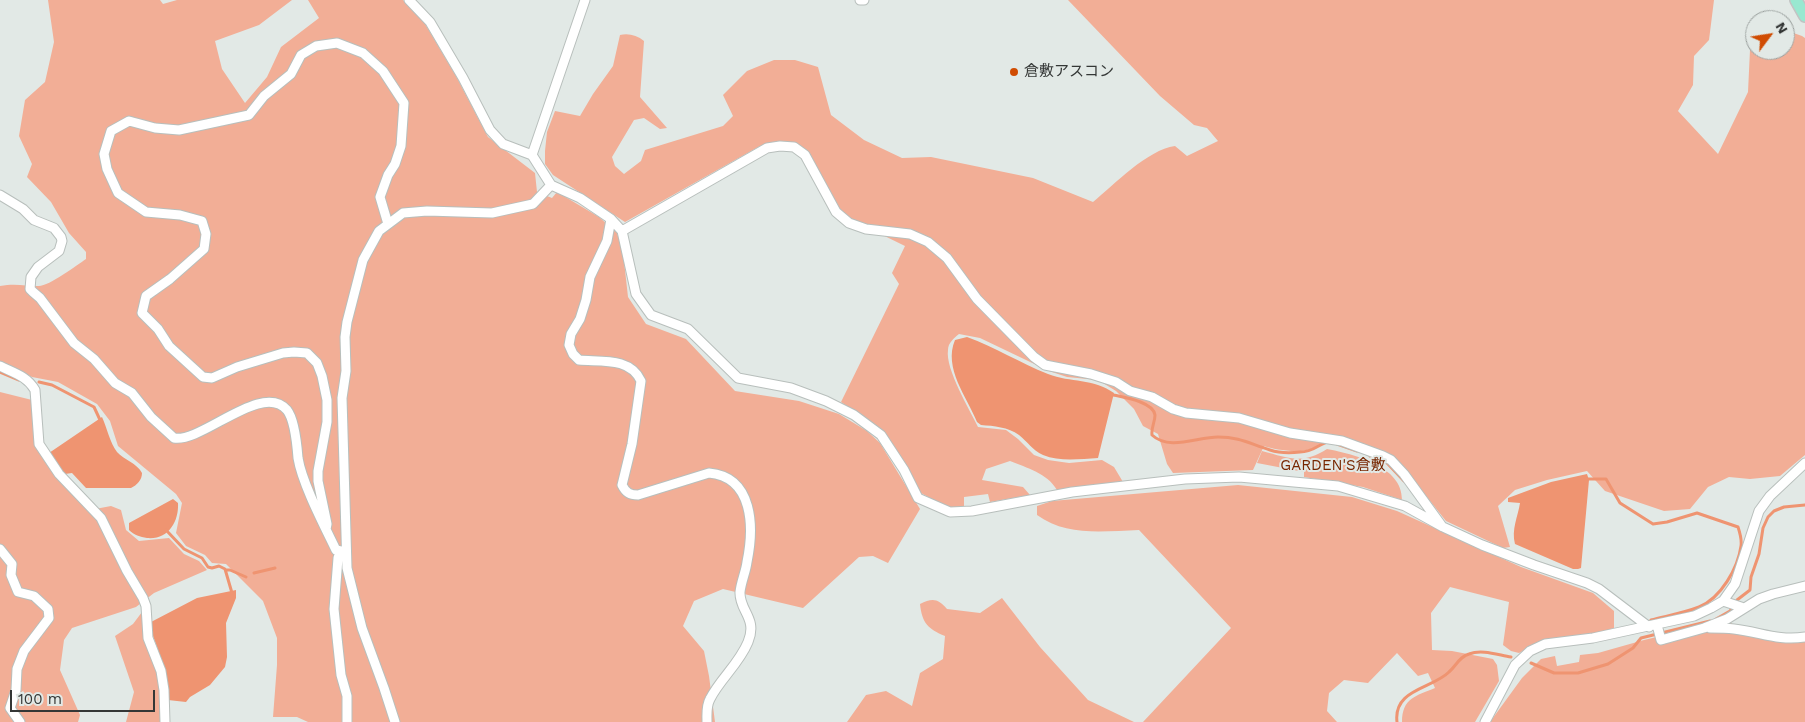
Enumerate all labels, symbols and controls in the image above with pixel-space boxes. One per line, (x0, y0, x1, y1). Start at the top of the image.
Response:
north arrow (1745, 10, 1795, 60)
text: N (1772, 19, 1792, 36)
place label: 倉敷アスコン (1024, 63, 1114, 81)
marker: 倉敷アスコン (1008, 66, 1020, 78)
park label: GARDEN'S倉敷 (1280, 457, 1386, 475)
scale bar (12, 680, 158, 712)
text: 100 m (18, 690, 62, 708)

